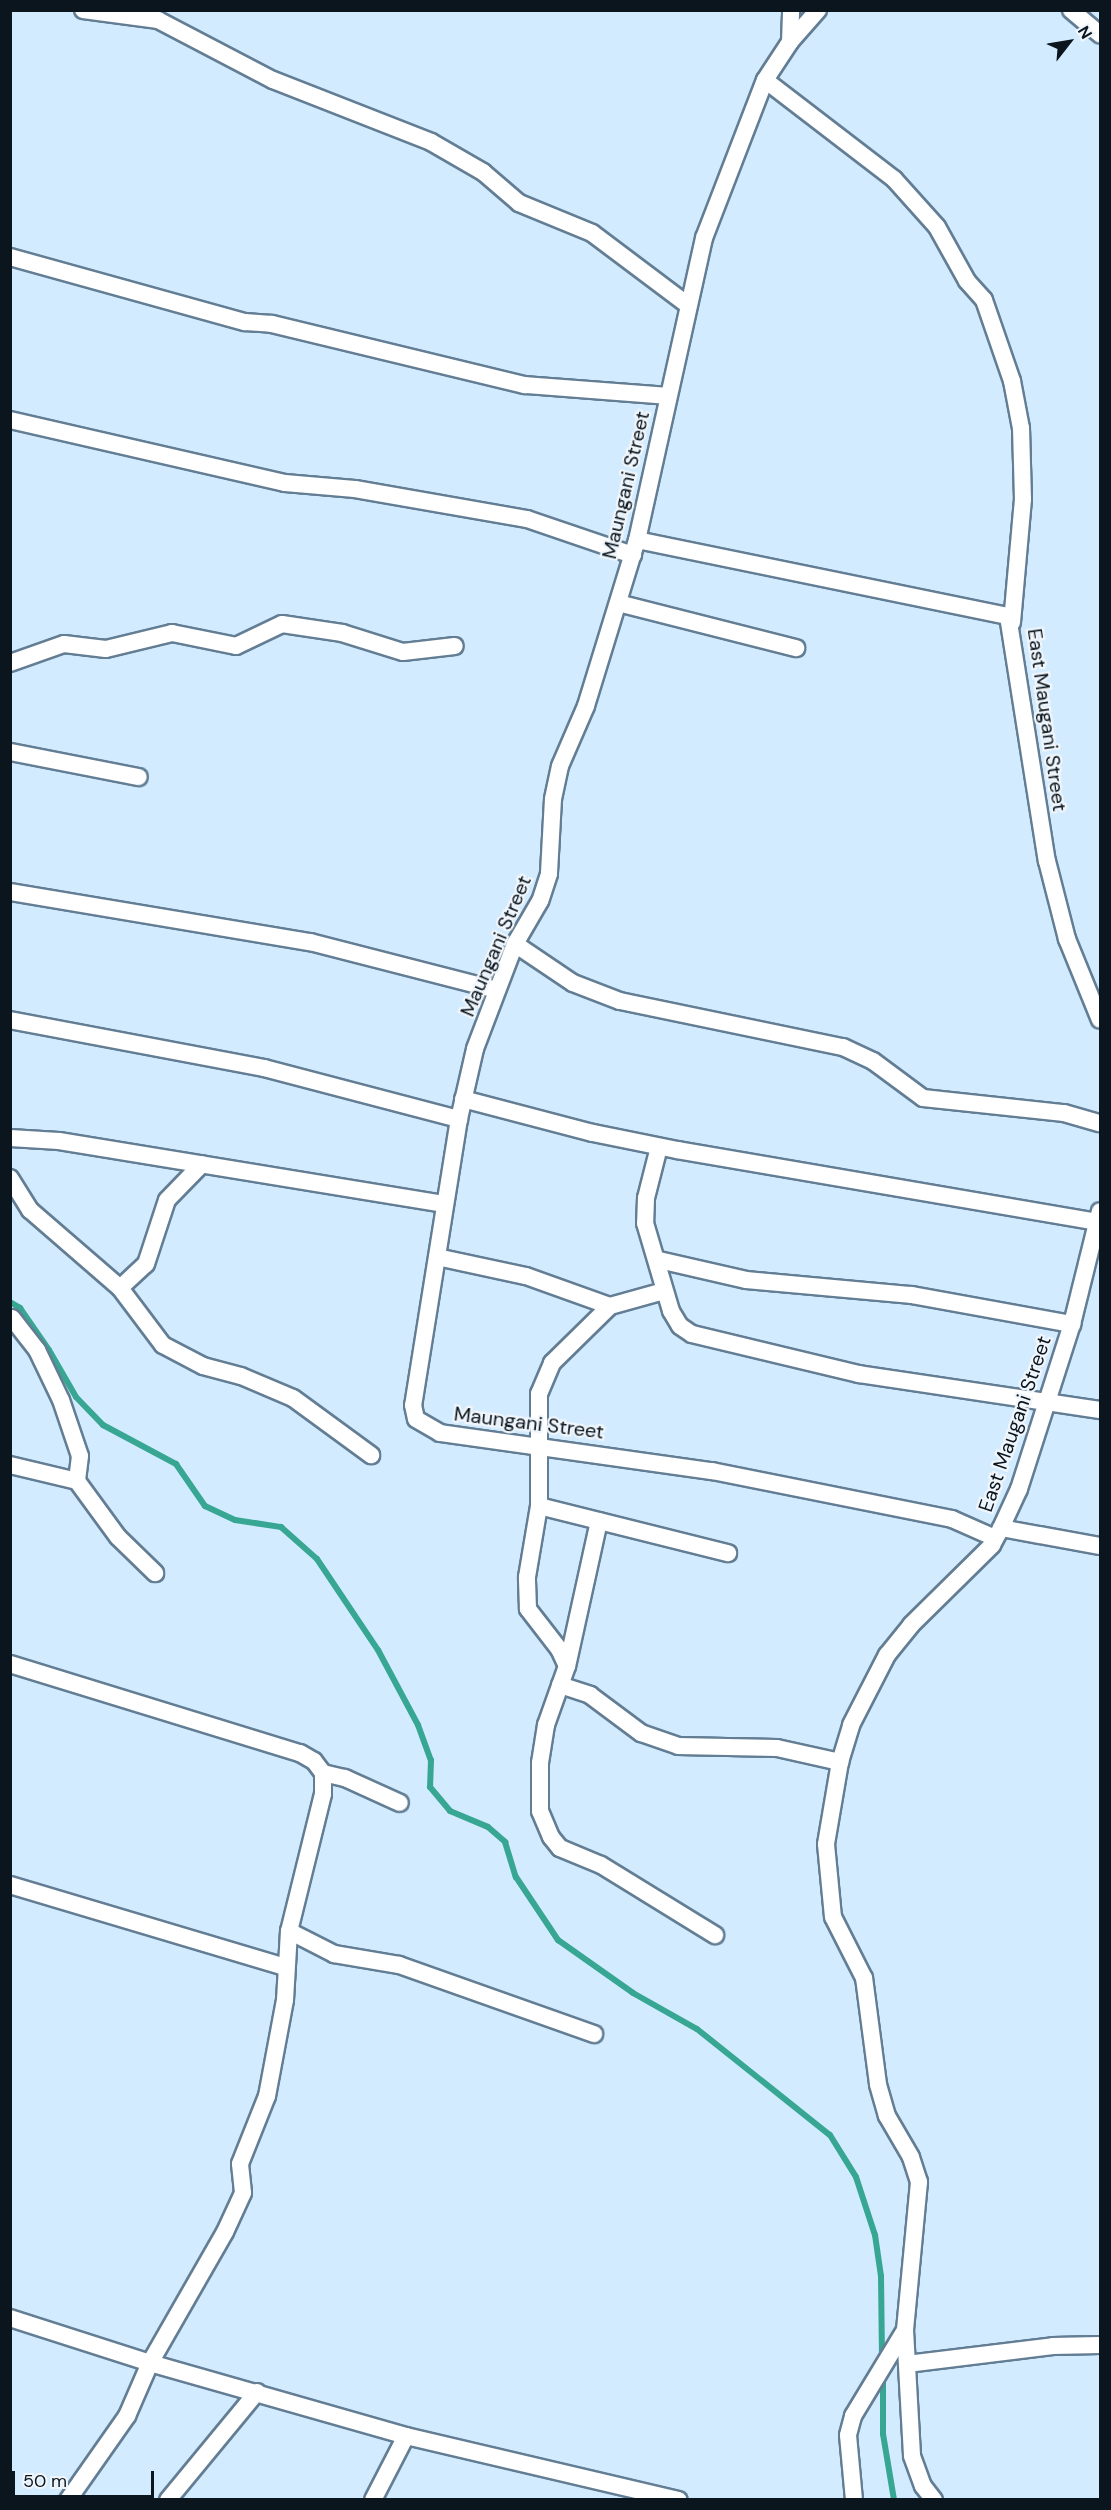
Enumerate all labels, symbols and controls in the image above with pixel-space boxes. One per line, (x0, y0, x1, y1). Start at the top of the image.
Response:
north arrow (1039, 12, 1099, 72)
text: N (1073, 22, 1097, 43)
street label: Maungani Street (597, 409, 655, 561)
street label: East Maugani Street (1022, 627, 1072, 813)
street label: Maungani Street (455, 872, 537, 1020)
street label: East Maugani Street (974, 1333, 1056, 1515)
street label: Maungani Street (453, 1402, 605, 1444)
scale bar (15, 2459, 158, 2497)
text: 50 m (23, 2469, 67, 2493)

